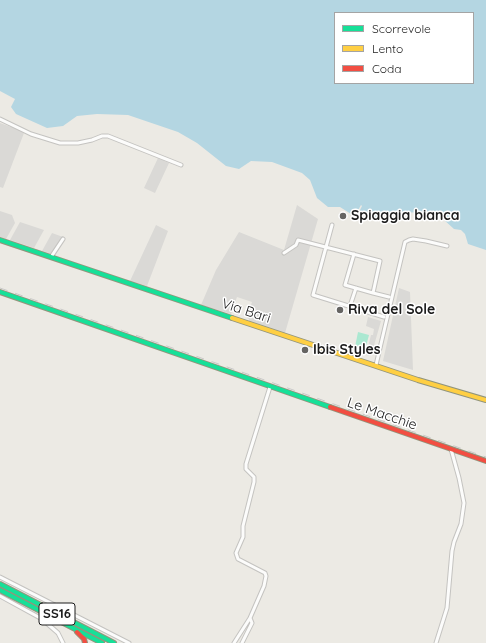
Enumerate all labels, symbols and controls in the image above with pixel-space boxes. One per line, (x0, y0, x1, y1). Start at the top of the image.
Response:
legend (334, 12, 474, 84)
text: Scorrevole (372, 21, 431, 36)
text: Lento (372, 41, 403, 56)
text: Coda (372, 61, 402, 76)
place label: Spiaggia bianca (351, 208, 459, 224)
marker: Spiaggia bianca (338, 211, 348, 221)
street label: Via Bari (219, 295, 273, 327)
place label: Riva del Sole (348, 302, 435, 318)
marker: Riva del Sole (335, 305, 345, 315)
place label: Ibis Styles (313, 342, 381, 358)
marker: Ibis Styles (300, 345, 310, 355)
street label: Le Macchie (345, 394, 419, 434)
road number: SS16 (39, 603, 75, 625)

